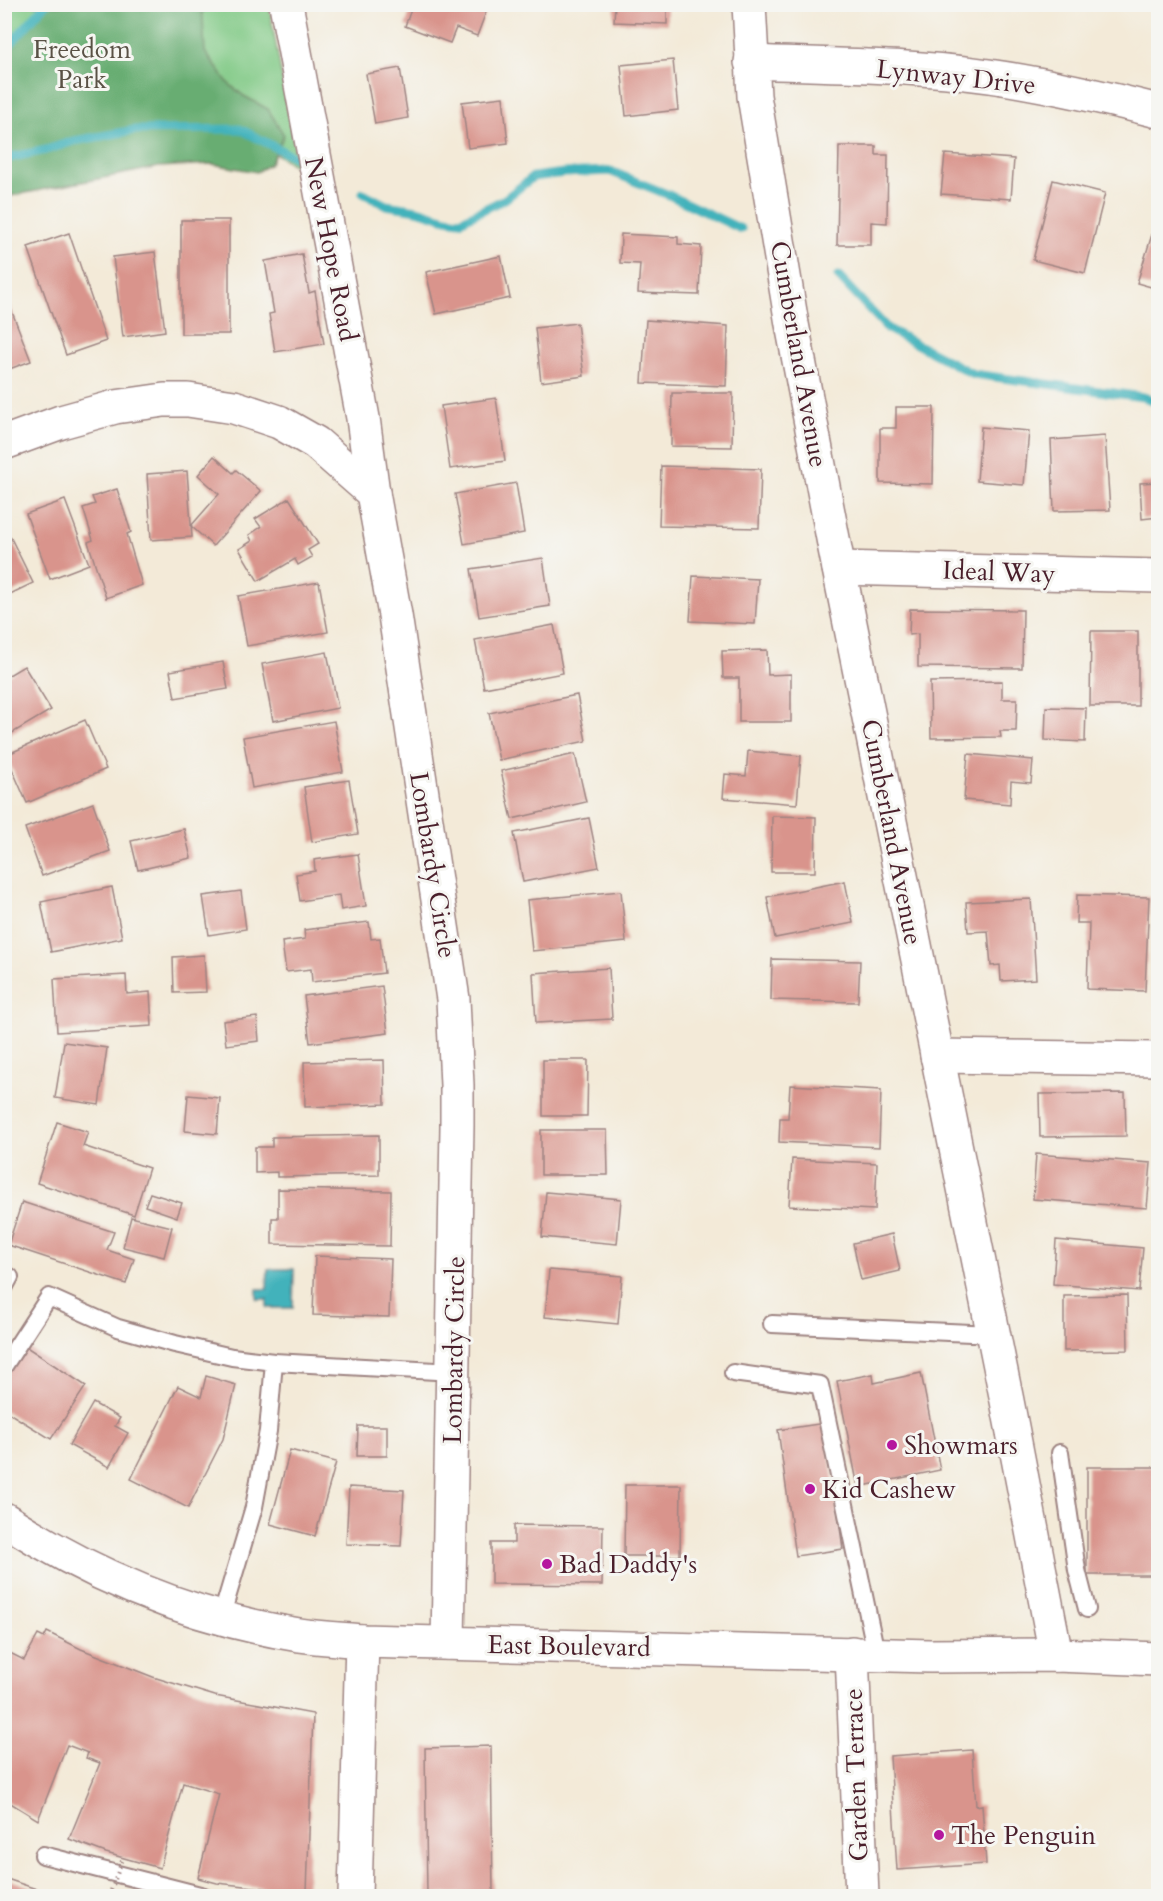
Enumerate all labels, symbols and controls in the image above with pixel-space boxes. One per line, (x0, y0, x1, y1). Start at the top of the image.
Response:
park label: Freedom Park (33, 32, 131, 97)
street label: Lynway Drive (875, 51, 1037, 103)
street label: New Hope Road (296, 154, 366, 344)
street label: Cumberland Avenue (762, 238, 836, 470)
street label: Ideal Way (942, 553, 1056, 591)
street label: Cumberland Avenue (853, 716, 931, 948)
street label: Lombardy Circle (401, 769, 465, 961)
street label: Lombardy Circle (435, 1256, 473, 1444)
place label: Showmars (904, 1428, 1018, 1463)
marker: Showmars (885, 1438, 899, 1452)
place label: Kid Cashew (822, 1472, 956, 1507)
marker: Kid Cashew (803, 1482, 817, 1496)
place label: Bad Daddy's (559, 1547, 697, 1582)
marker: Bad Daddy's (540, 1557, 554, 1571)
street label: East Boulevard (487, 1627, 651, 1665)
street label: Garden Terrace (835, 1688, 877, 1862)
place label: The Penguin (951, 1818, 1096, 1853)
marker: The Penguin (932, 1828, 946, 1842)

